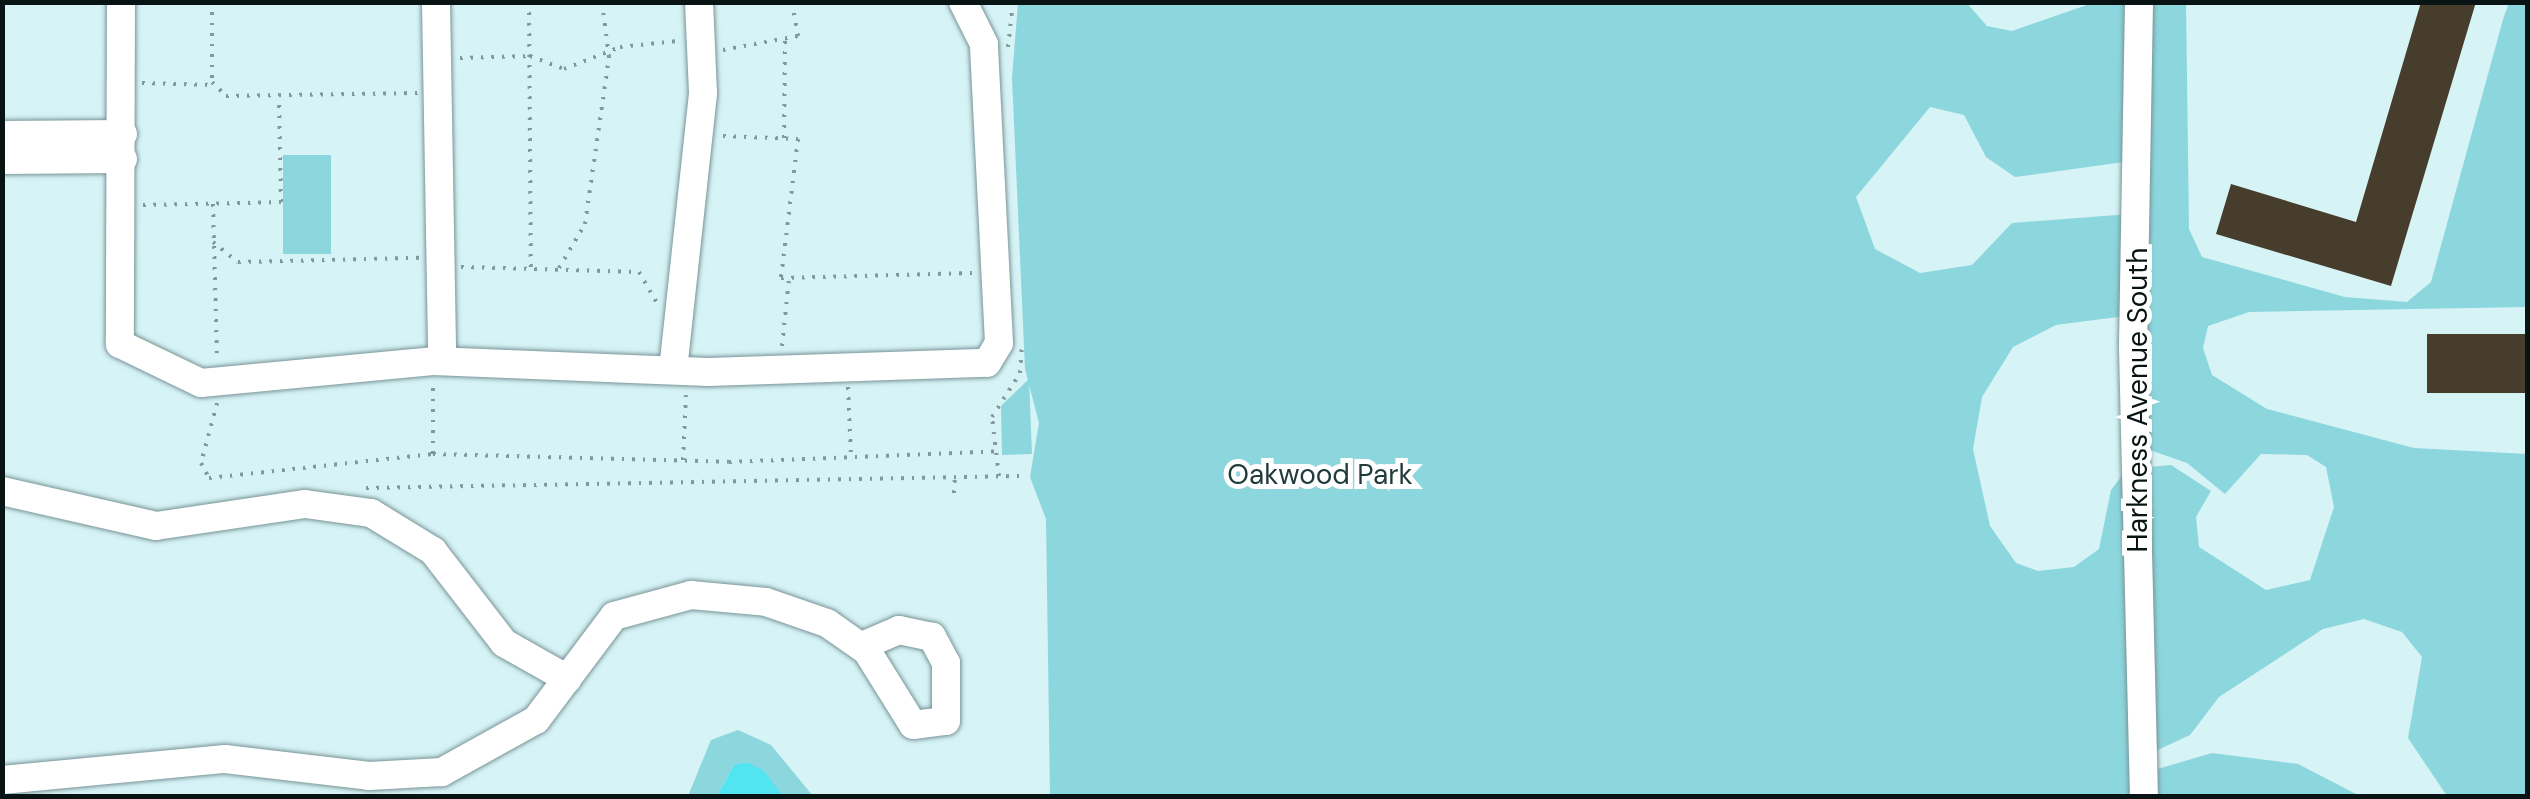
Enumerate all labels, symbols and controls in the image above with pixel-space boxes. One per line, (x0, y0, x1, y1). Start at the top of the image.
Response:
street label: Harkness Avenue South (2121, 248, 2155, 552)
park label: Oakwood Park (1227, 458, 1413, 492)

